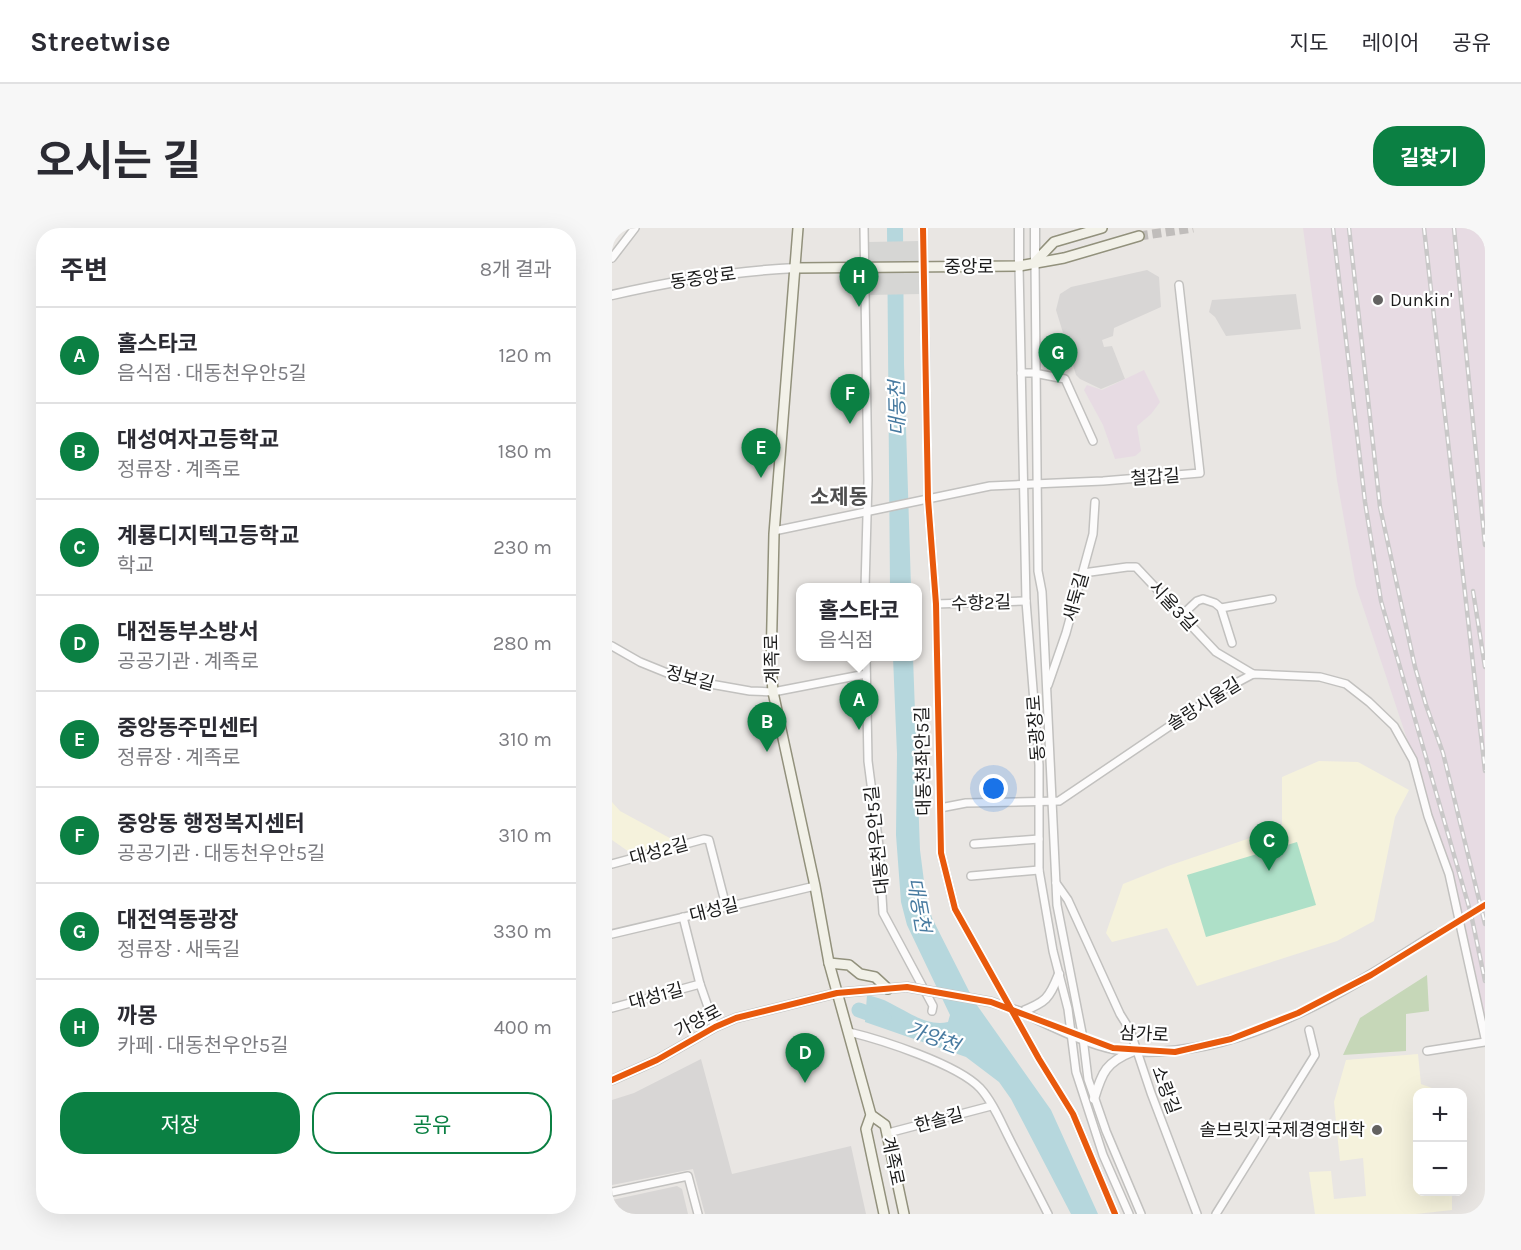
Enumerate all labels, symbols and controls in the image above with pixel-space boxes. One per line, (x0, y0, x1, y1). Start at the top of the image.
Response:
text: Streetwise (30, 25, 171, 58)
text: 지도 (1290, 31, 1328, 55)
text: 레이어 (1361, 31, 1419, 55)
text: 공유 (1452, 31, 1491, 55)
button: 길찾기 (1373, 126, 1485, 186)
text: 오시는 길 (36, 136, 201, 186)
text: 주변 (60, 255, 108, 286)
street label: 중앙로 (944, 256, 994, 278)
pin: H (840, 257, 878, 307)
text: 8개 결과 (480, 258, 552, 281)
street label: 동중앙로 (669, 262, 737, 294)
place label: Dunkin' (1390, 289, 1452, 311)
marker: Dunkin' (1371, 293, 1385, 307)
text: 홀스타코 (117, 331, 198, 357)
pin: G (1038, 334, 1078, 383)
text: A (73, 344, 86, 367)
text: 120 m (498, 344, 552, 367)
text: 음식점 · 대동천우안5길 (117, 362, 307, 385)
pin: F (830, 374, 870, 424)
water label: 대동천 (885, 378, 909, 436)
text: 대성여자고등학교 (117, 427, 279, 453)
pin: E (742, 428, 780, 478)
text: B (73, 440, 86, 463)
text: 180 m (498, 440, 552, 463)
text: 정류장 · 계족로 (117, 458, 240, 481)
street label: 철갑길 (1129, 464, 1181, 490)
district label: 소제동 (810, 485, 868, 509)
text: 계룡디지텍고등학교 (117, 523, 299, 549)
text: C (73, 536, 86, 559)
text: 230 m (493, 536, 552, 559)
text: 학교 (117, 554, 154, 577)
street label: 새둑길 (1059, 570, 1093, 624)
street label: 시울3길 (1144, 576, 1202, 636)
popup (796, 583, 922, 661)
street label: 수향2길 (951, 591, 1011, 615)
text: 홀스타코 (819, 598, 899, 624)
text: 대전동부소방서 (117, 619, 259, 645)
text: 음식점 (819, 629, 874, 652)
text: D (73, 632, 86, 655)
text: 280 m (493, 632, 552, 655)
street label: 계족로 (761, 634, 783, 684)
text: 공공기관 · 계족로 (117, 650, 259, 673)
street label: 정보길 (663, 661, 717, 695)
street label: 솔랑시울길 (1163, 673, 1245, 735)
pin: A (840, 680, 878, 730)
street label: 동광장로 (1023, 694, 1049, 762)
pin: B (748, 702, 786, 752)
street label: 대동천좌안5길 (911, 706, 935, 816)
text: 중앙동주민센터 (117, 715, 259, 741)
text: E (74, 728, 85, 751)
text: 310 m (498, 728, 552, 751)
text: 정류장 · 계족로 (117, 746, 240, 769)
your location (979, 774, 1008, 803)
street label: 대동천우안5길 (860, 784, 894, 896)
text: 중앙동 행정복지센터 (117, 811, 305, 837)
pin: C (1250, 822, 1288, 871)
text: F (74, 824, 85, 847)
text: 310 m (498, 824, 552, 847)
street label: 대성2길 (627, 833, 691, 869)
text: 공공기관 · 대동천우안5길 (117, 842, 325, 865)
water label: 대동천 (902, 876, 935, 937)
street label: 대성길 (687, 893, 741, 927)
text: 대전역동광장 (117, 907, 238, 933)
text: G (73, 920, 86, 943)
text: 330 m (493, 920, 552, 943)
text: 정류장 · 새둑길 (117, 938, 240, 961)
street label: 대성1길 (626, 978, 686, 1014)
street label: 가양로 (671, 1000, 725, 1042)
text: 까몽 (117, 1003, 157, 1029)
text: H (72, 1016, 87, 1039)
text: 400 m (494, 1016, 552, 1039)
water label: 가양천 (903, 1017, 965, 1059)
street label: 삼가로 (1119, 1022, 1169, 1046)
text: 카페 · 대동천우안5길 (117, 1034, 289, 1057)
pin: D (786, 1034, 824, 1083)
street label: 소랑길 (1147, 1063, 1185, 1117)
map controls (1413, 1088, 1467, 1196)
button: + (1413, 1088, 1467, 1142)
button: 저장 (60, 1092, 300, 1154)
button: 공유 (312, 1092, 552, 1154)
street label: 한솔길 (912, 1103, 966, 1137)
place label: 솔브릿지국제경영대학 (1199, 1119, 1365, 1141)
marker: 솔브릿지국제경영대학 (1370, 1123, 1384, 1137)
street label: 계족로 (877, 1134, 909, 1188)
button: − (1413, 1142, 1467, 1196)

